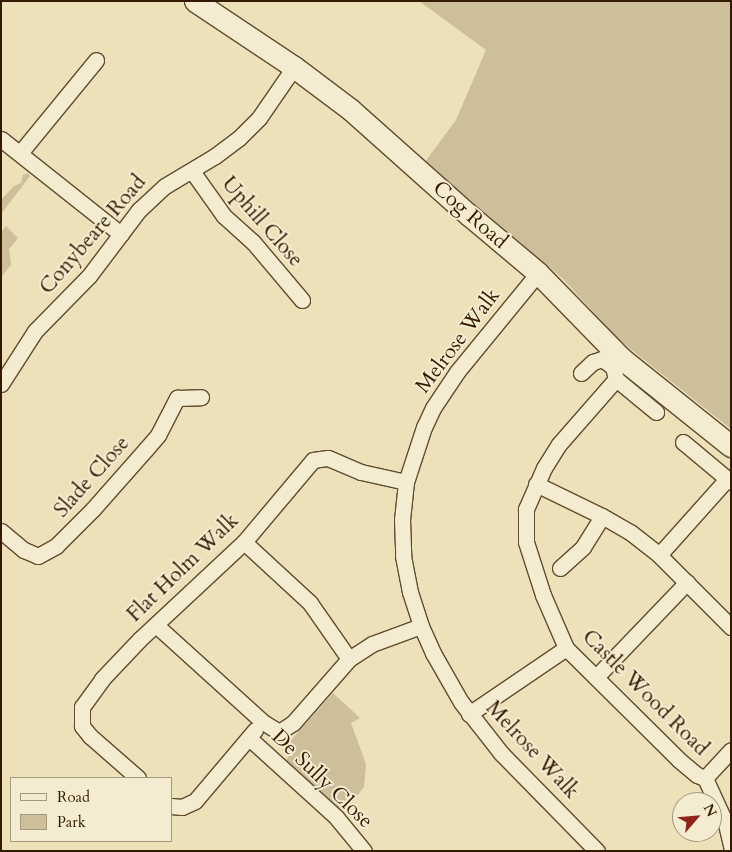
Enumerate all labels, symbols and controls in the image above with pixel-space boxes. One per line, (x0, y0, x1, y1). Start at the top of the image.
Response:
street label: Conybeare Road (35, 170, 151, 300)
street label: Uphill Close (216, 172, 308, 272)
street label: Cog Road (427, 176, 513, 254)
street label: Melrose Walk (410, 284, 506, 398)
street label: Slade Close (49, 431, 135, 523)
street label: Flat Holm Walk (122, 509, 244, 627)
street label: Castle Wood Road (577, 625, 713, 761)
street label: Melrose Walk (480, 696, 584, 804)
street label: De Sully Close (266, 724, 378, 834)
legend (10, 777, 172, 842)
text: Road (57, 787, 90, 807)
north arrow (672, 792, 722, 842)
text: N (699, 801, 721, 820)
text: Park (57, 812, 86, 832)

